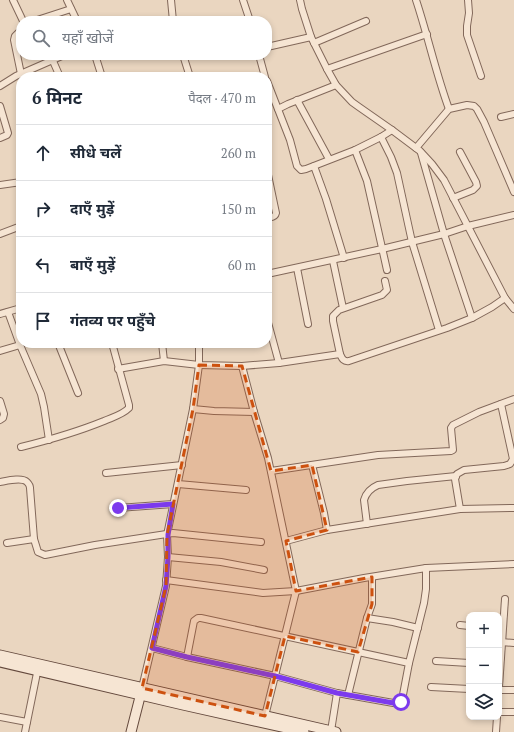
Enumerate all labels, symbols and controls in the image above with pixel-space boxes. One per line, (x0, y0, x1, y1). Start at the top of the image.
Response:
search box (16, 16, 272, 60)
icon: search (30, 27, 52, 49)
text: यहाँ खोजें (62, 27, 113, 47)
text: 6 मिनट (32, 86, 82, 109)
text: पैदल · 470 m (188, 89, 256, 107)
icon: ahead (32, 142, 54, 164)
text: सीधे चलें (70, 142, 121, 162)
text: 260 m (221, 144, 256, 162)
icon: right (32, 198, 54, 220)
text: दाएँ मुड़ें (70, 198, 114, 218)
text: 150 m (221, 200, 256, 218)
icon: left (32, 254, 54, 276)
text: बाएँ मुड़ें (70, 254, 115, 274)
text: 60 m (228, 256, 256, 274)
icon: arrive (32, 310, 54, 332)
text: गंतव्य पर पहुँचे (70, 310, 155, 330)
route end (109, 499, 127, 517)
map controls (466, 612, 502, 720)
button: + (466, 612, 502, 648)
button: − (466, 648, 502, 684)
button: layers (466, 684, 502, 720)
route start (392, 693, 410, 711)

